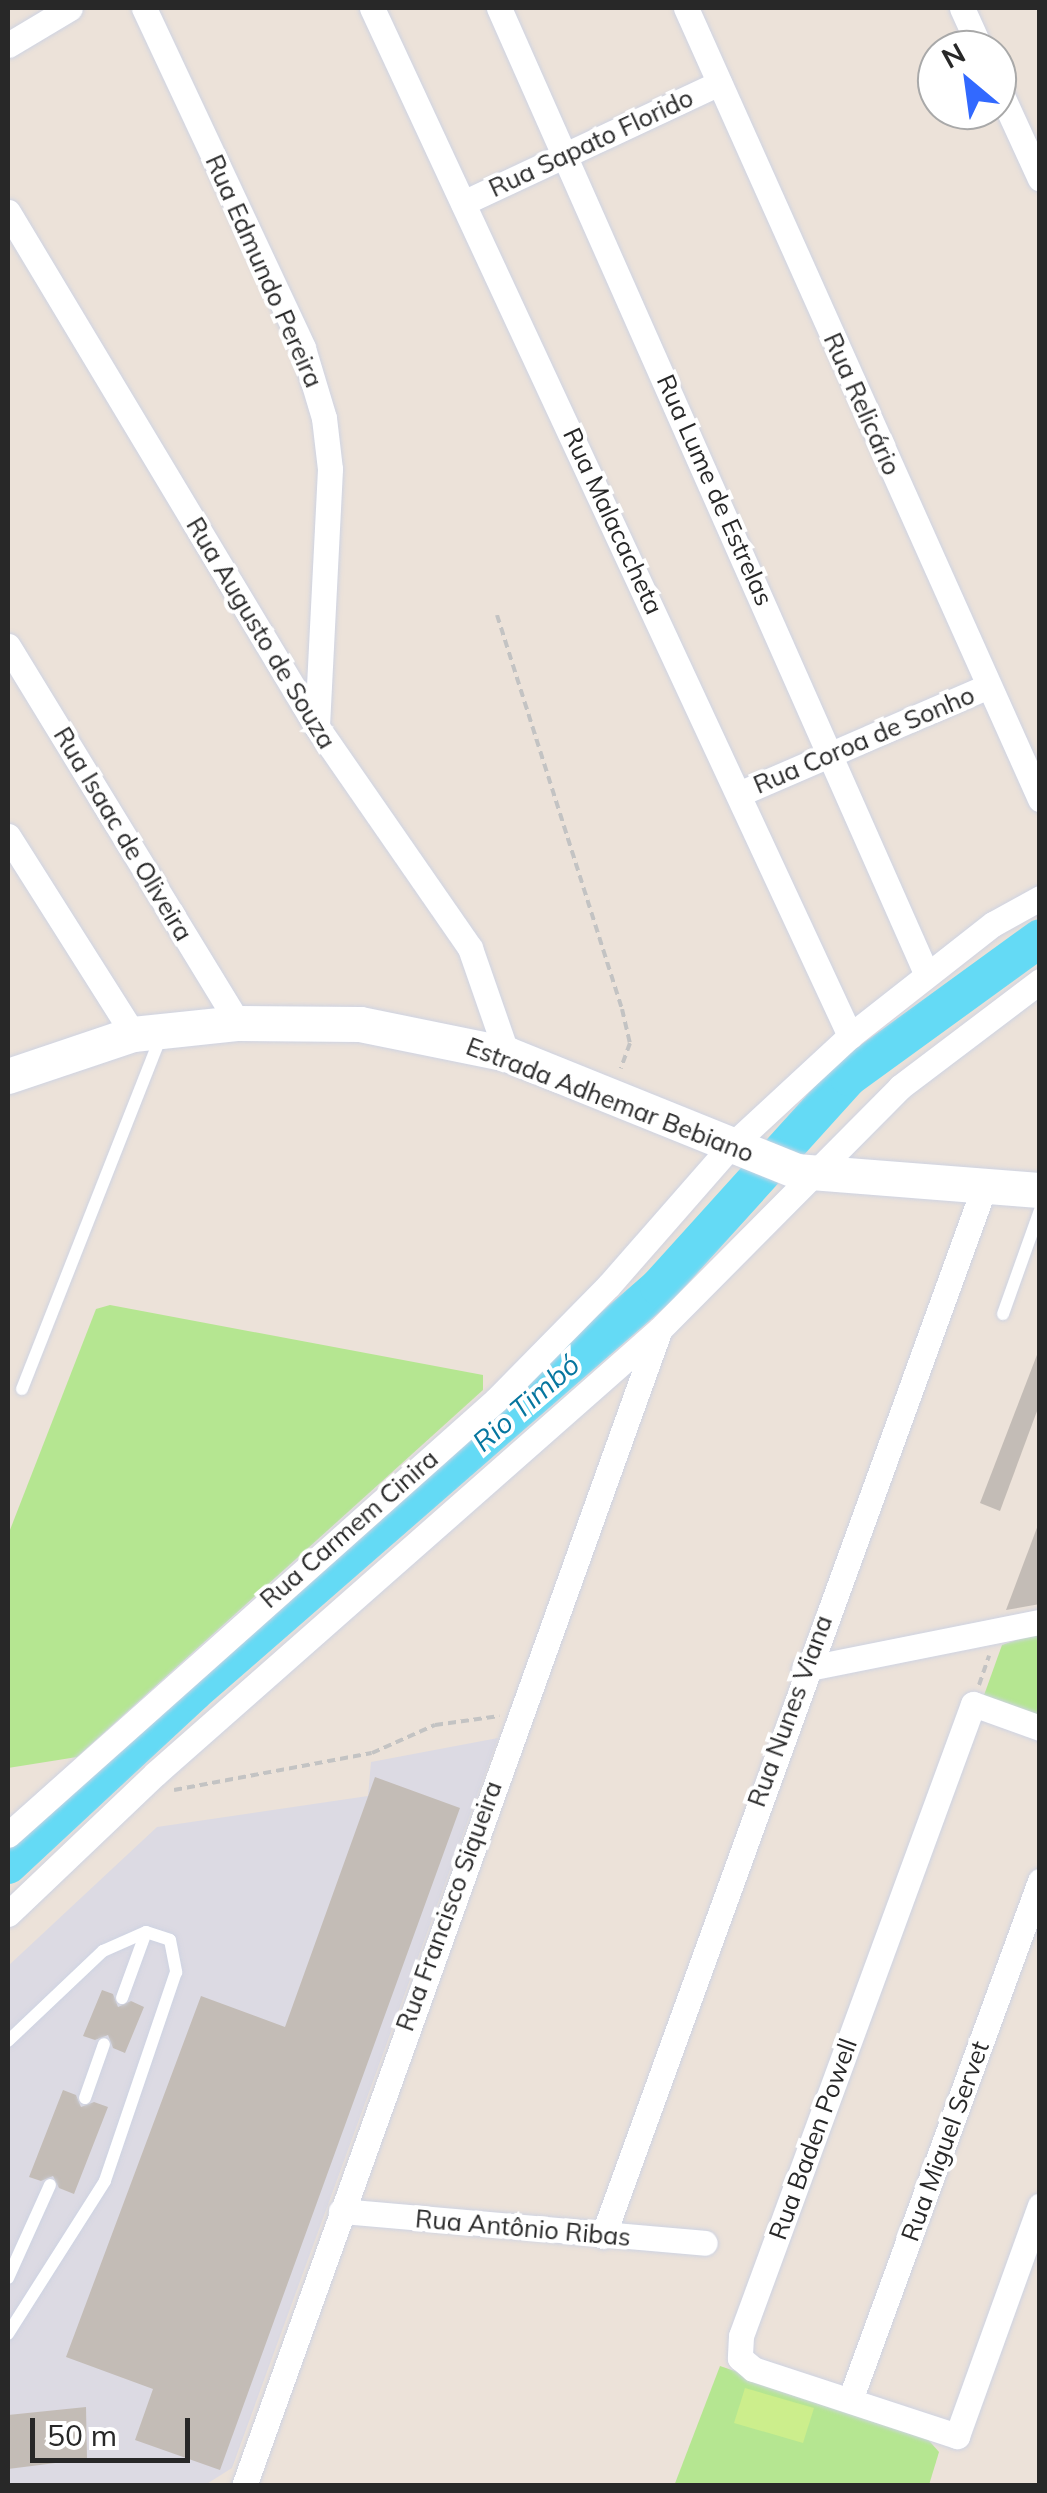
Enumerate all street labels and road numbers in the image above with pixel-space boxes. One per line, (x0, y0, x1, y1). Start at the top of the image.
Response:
street label: Rua Sapato Florido (484, 83, 698, 203)
street label: Rua Edmundo Pereira (199, 150, 329, 392)
street label: Rua Relicário (817, 328, 907, 480)
street label: Rua Lume de Estrelas (651, 370, 779, 610)
street label: Rua Malacacheta (557, 423, 669, 619)
street label: Rua Augusto de Souza (180, 512, 342, 754)
street label: Rua Coroa de Sonho (749, 680, 979, 800)
street label: Rua Isaac de Oliveira (47, 722, 199, 946)
street label: Estrada Adhemar Bebiano (462, 1031, 758, 1169)
street label: Rua Carmem Cinira (254, 1444, 444, 1614)
street label: Rua Nunes Viana (741, 1611, 839, 1811)
street label: Rua Francisco Siqueira (390, 1777, 508, 2035)
street label: Rua Baden Powell (763, 2034, 863, 2244)
street label: Rua Miguel Servet (895, 2037, 995, 2245)
street label: Rua Antônio Ribas (414, 2204, 632, 2252)

